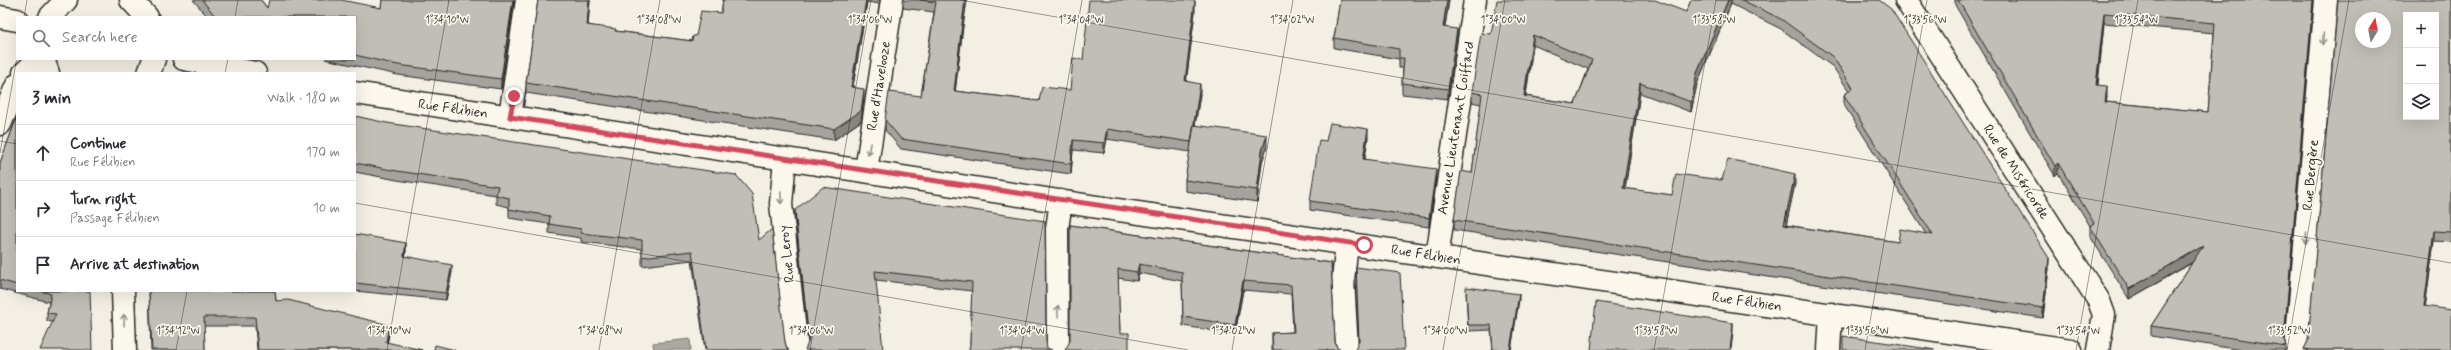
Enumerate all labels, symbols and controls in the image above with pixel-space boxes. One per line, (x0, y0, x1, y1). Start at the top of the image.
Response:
north arrow (2355, 12, 2391, 48)
map controls (2403, 12, 2439, 120)
button: + (2403, 12, 2439, 48)
text: 1°34'10"W (425, 13, 469, 27)
text: 1°34'08"W (637, 13, 681, 27)
text: 1°34'06"W (848, 13, 892, 27)
text: 1°34'04"W (1059, 13, 1103, 27)
text: 1°34'02"W (1270, 13, 1314, 27)
text: 1°34'00"W (1481, 13, 1525, 27)
text: 1°33'58"W (1693, 13, 1735, 27)
text: 1°33'56"W (1904, 13, 1946, 27)
text: 1°33'54"W (2114, 13, 2158, 27)
search box (16, 16, 356, 60)
icon: search (30, 27, 52, 49)
text: Search here (62, 28, 138, 48)
one-way arrow (2319, 32, 2326, 45)
street label: Rue d'Havelooze (863, 40, 895, 132)
street label: Avenue Lieutenant Coiffard (1433, 40, 1479, 216)
button: − (2403, 48, 2439, 84)
button: layers (2403, 84, 2439, 120)
text: 3 min (32, 87, 71, 109)
route end (505, 87, 523, 105)
text: Walk · 180 m (267, 90, 340, 107)
street label: Rue Félibien (417, 95, 489, 123)
street label: Rue de Miséricorde (1979, 121, 2054, 223)
text: Continue (70, 134, 126, 154)
street label: Rue Bergère (2299, 139, 2324, 211)
icon: ahead (32, 142, 54, 164)
one-way arrow (864, 142, 872, 155)
text: 170 m (306, 144, 340, 161)
text: Rue Félibien (70, 154, 136, 171)
text: Turn right (70, 190, 137, 210)
one-way arrow (777, 191, 785, 204)
icon: right (32, 198, 54, 220)
text: 10 m (313, 200, 340, 217)
text: Passage Félibien (70, 210, 160, 227)
street label: Rue Leroy (775, 224, 799, 284)
one-way arrow (2302, 231, 2309, 244)
route start (1355, 236, 1373, 254)
street label: Rue Félibien (1390, 241, 1462, 269)
icon: arrive (32, 254, 54, 276)
text: Arrive at destination (70, 255, 199, 275)
street label: Rue Félibien (1711, 288, 1783, 316)
one-way arrow (1054, 305, 1062, 318)
one-way arrow (120, 314, 128, 327)
text: 1°34'12"W (156, 324, 200, 338)
text: 1°34'10"W (367, 324, 411, 338)
text: 1°34'08"W (578, 324, 622, 338)
text: 1°34'06"W (789, 324, 833, 338)
text: 1°34'04"W (1000, 324, 1044, 338)
text: 1°34'02"W (1211, 324, 1255, 338)
text: 1°34'00"W (1423, 324, 1467, 338)
text: 1°33'58"W (1635, 324, 1677, 338)
text: 1°33'56"W (1846, 324, 1888, 338)
text: 1°33'54"W (2056, 324, 2100, 338)
text: 1°33'52"W (2268, 324, 2310, 338)

